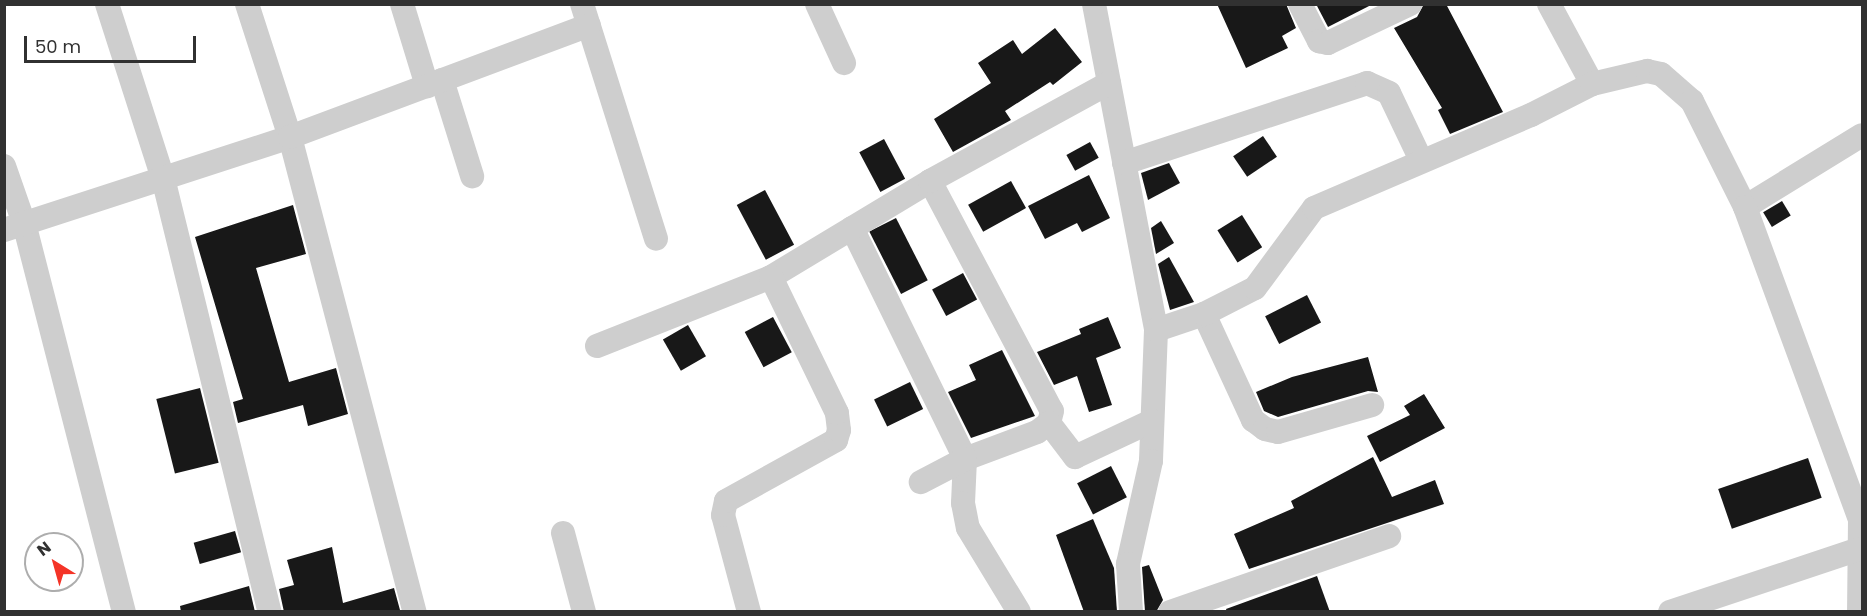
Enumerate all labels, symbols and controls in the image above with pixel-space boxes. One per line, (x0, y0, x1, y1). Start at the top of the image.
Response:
scale bar (27, 24, 200, 62)
text: 50 m (35, 34, 81, 59)
north arrow (24, 532, 84, 592)
text: N (32, 536, 56, 562)

